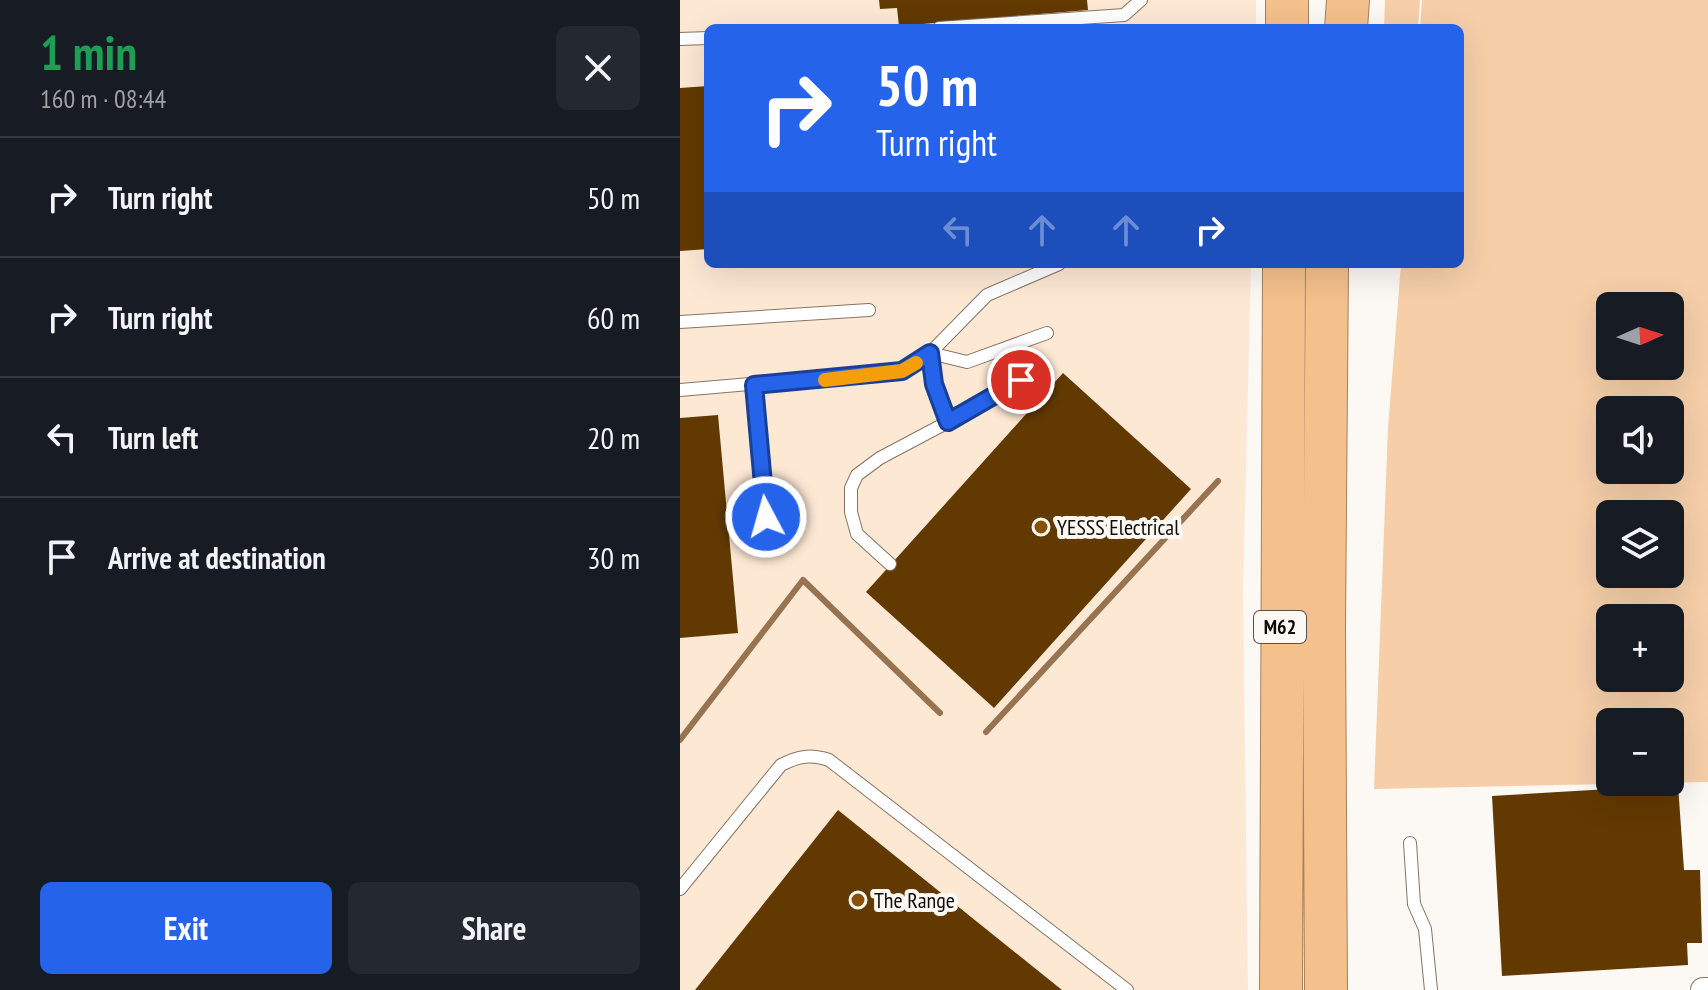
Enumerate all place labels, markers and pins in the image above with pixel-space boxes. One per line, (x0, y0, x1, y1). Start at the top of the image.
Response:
pin (987, 346, 1055, 414)
place label: YESSS Electrical (1057, 513, 1180, 541)
marker: YESSS Electrical (1032, 518, 1050, 536)
place label: The Range (874, 886, 955, 914)
marker: The Range (849, 891, 867, 909)

